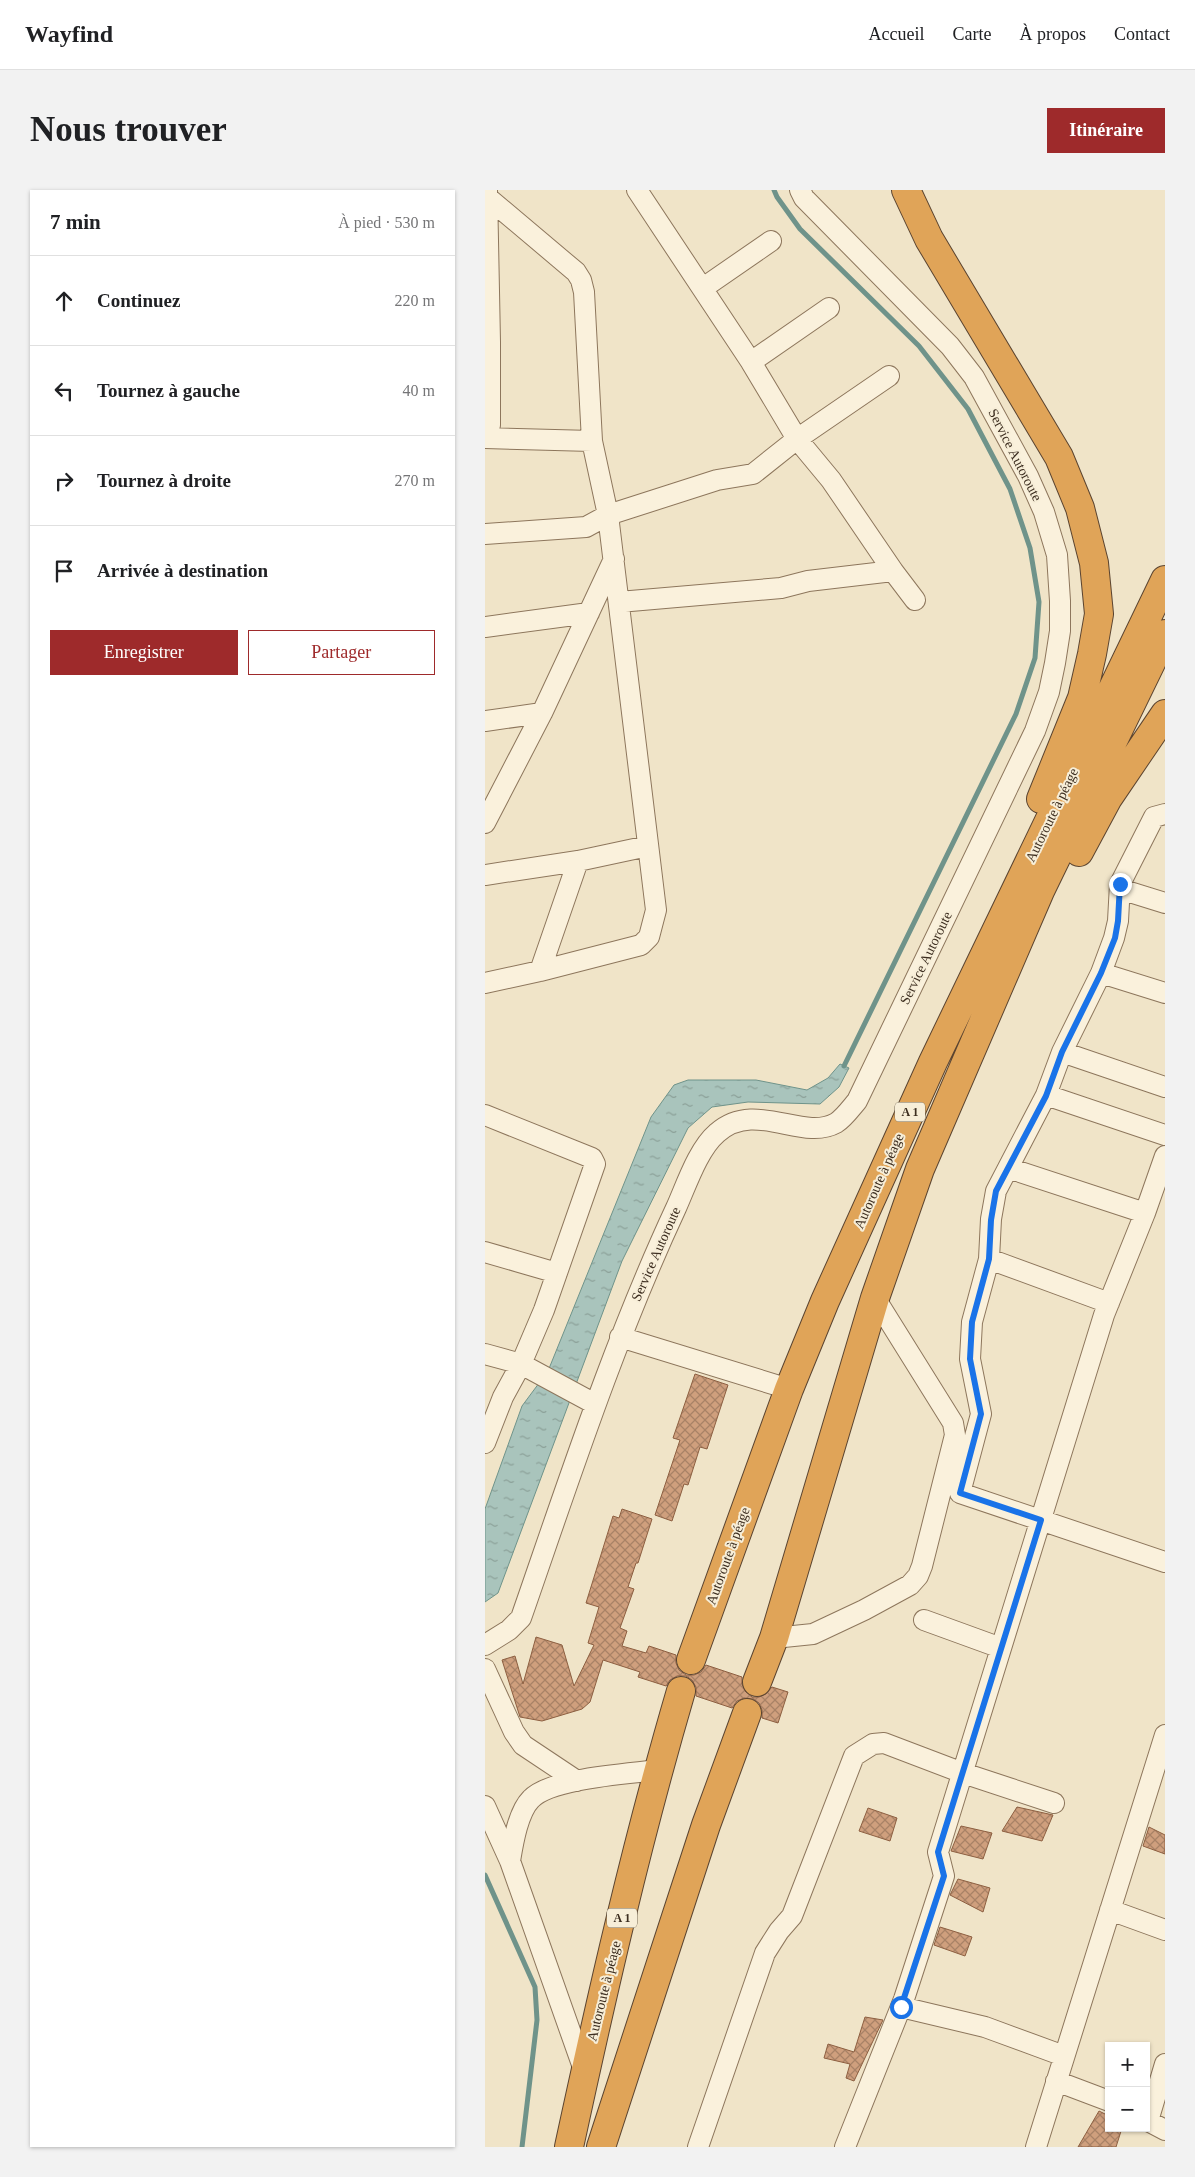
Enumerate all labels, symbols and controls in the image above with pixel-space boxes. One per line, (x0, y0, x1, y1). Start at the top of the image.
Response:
text: Wayfind (25, 21, 113, 47)
text: Accueil (869, 24, 925, 44)
text: Carte (953, 24, 992, 44)
text: À propos (1020, 24, 1086, 44)
text: Contact (1114, 24, 1170, 44)
button: Itinéraire (1047, 108, 1165, 153)
text: Nous trouver (30, 110, 227, 149)
text: 7 min (50, 210, 101, 234)
text: À pied · 530 m (338, 214, 435, 231)
icon: ahead (50, 287, 78, 315)
text: Continuez (97, 290, 180, 311)
text: 220 m (395, 292, 435, 309)
icon: left (50, 377, 78, 405)
text: Tournez à gauche (97, 380, 240, 401)
text: 40 m (403, 382, 435, 399)
street label: Service Autoroute (985, 406, 1045, 504)
icon: right (50, 467, 78, 495)
text: Tournez à droite (97, 470, 231, 491)
text: 270 m (395, 472, 435, 489)
icon: arrive (50, 557, 78, 585)
text: Arrivée à destination (97, 560, 268, 581)
button: Enregistrer (50, 630, 238, 675)
button: Partager (248, 630, 435, 675)
street label: Autoroute à péage (1023, 766, 1081, 864)
route end (1109, 873, 1132, 896)
street label: Service Autoroute (897, 909, 955, 1007)
road number: A 1 (895, 1102, 925, 1122)
street label: Autoroute à péage (851, 1131, 907, 1231)
street label: Service Autoroute (629, 1205, 683, 1303)
street label: Autoroute à péage (703, 1505, 753, 1607)
road number: A 1 (607, 1909, 637, 1928)
street label: Autoroute à péage (584, 1939, 624, 2043)
route start (890, 1996, 913, 2019)
map controls (1105, 2042, 1150, 2132)
button: + (1105, 2042, 1150, 2087)
button: − (1105, 2087, 1150, 2132)

